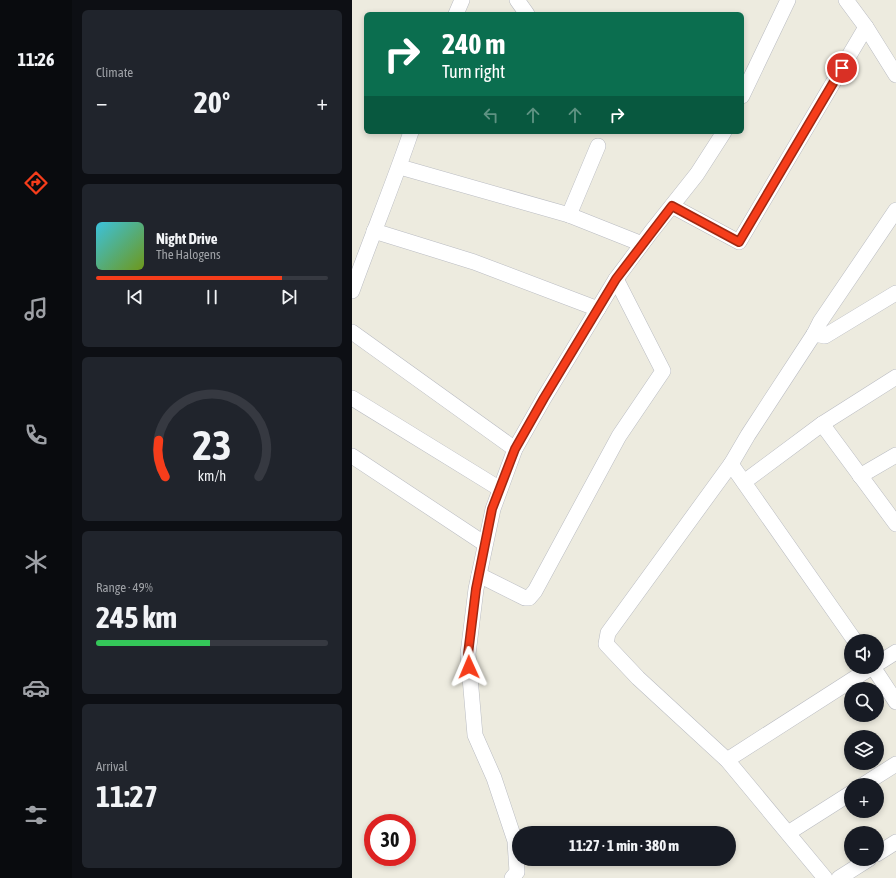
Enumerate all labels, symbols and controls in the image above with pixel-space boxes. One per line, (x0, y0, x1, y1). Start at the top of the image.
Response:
icon: right (376, 28, 428, 80)
text: 240 m (442, 28, 505, 60)
text: 11:26 (17, 49, 55, 70)
pin (825, 51, 859, 85)
icon: arrive (831, 57, 853, 79)
text: Turn right (442, 61, 505, 82)
text: Climate (96, 65, 133, 80)
text: 20° (194, 85, 230, 119)
text: − (96, 89, 107, 115)
text: + (317, 89, 328, 115)
icon: left (480, 104, 502, 126)
icon: ahead (522, 104, 544, 126)
icon: ahead (564, 104, 586, 126)
icon: right (606, 104, 628, 126)
icon: directions (22, 169, 50, 197)
text: Night Drive (156, 230, 218, 247)
text: The Halogens (156, 247, 221, 262)
icon: previous (124, 286, 146, 308)
icon: pause (201, 286, 223, 308)
icon: next (278, 286, 300, 308)
icon: music (22, 295, 50, 323)
icon: phone (22, 421, 50, 449)
text: 23 (192, 421, 232, 469)
text: km/h (198, 468, 226, 484)
icon: climate (22, 548, 50, 576)
text: Range · 49% (96, 580, 153, 595)
text: 245 km (96, 600, 177, 634)
map controls (844, 634, 884, 866)
button: sound (844, 634, 884, 674)
position arrow (448, 646, 490, 688)
icon: car (22, 674, 50, 702)
button: search (844, 682, 884, 722)
button: layers (844, 730, 884, 770)
text: Arrival (96, 759, 128, 774)
button: + (844, 778, 884, 818)
text: 11:27 (96, 779, 158, 813)
icon: filters (22, 801, 50, 829)
speed limit sign: 30 (364, 814, 416, 866)
button: − (844, 826, 884, 866)
text: 11:27 · 1 min · 380 m (569, 837, 679, 854)

